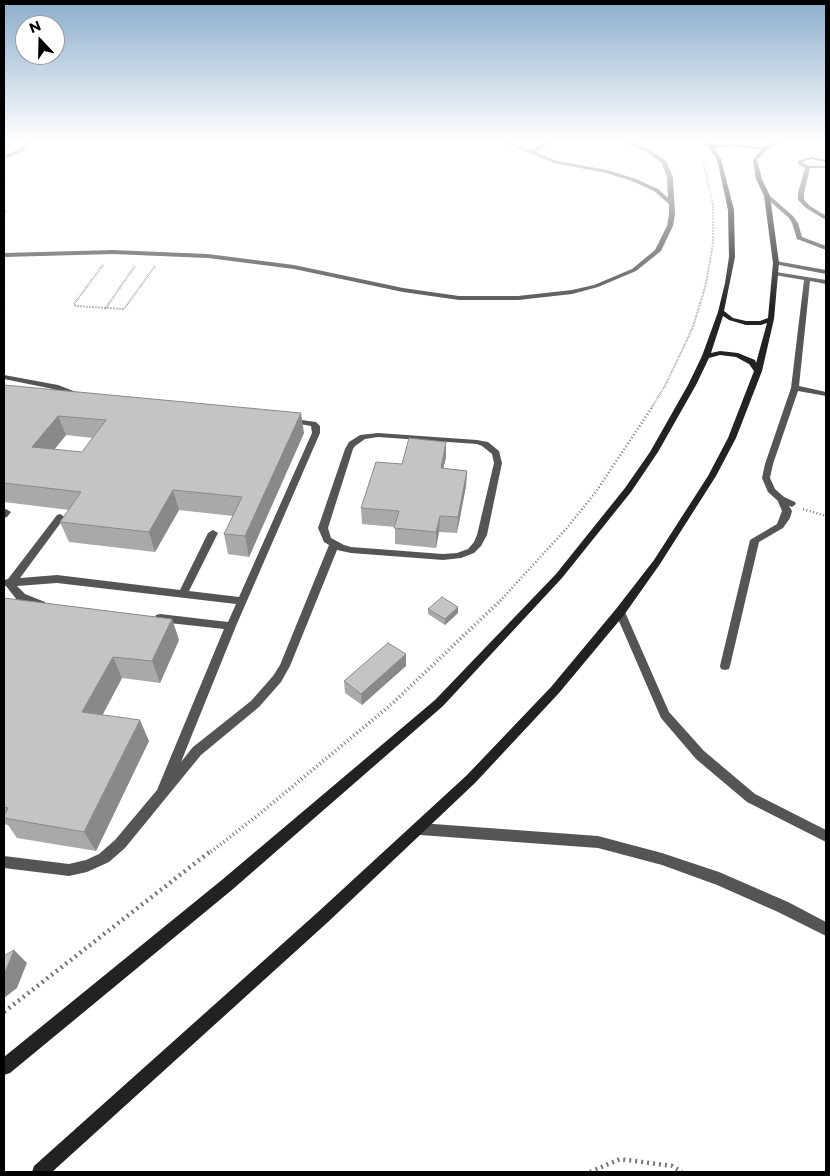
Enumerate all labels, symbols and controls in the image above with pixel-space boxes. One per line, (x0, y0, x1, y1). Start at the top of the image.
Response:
north arrow (15, 15, 65, 65)
text: N (26, 17, 43, 37)

